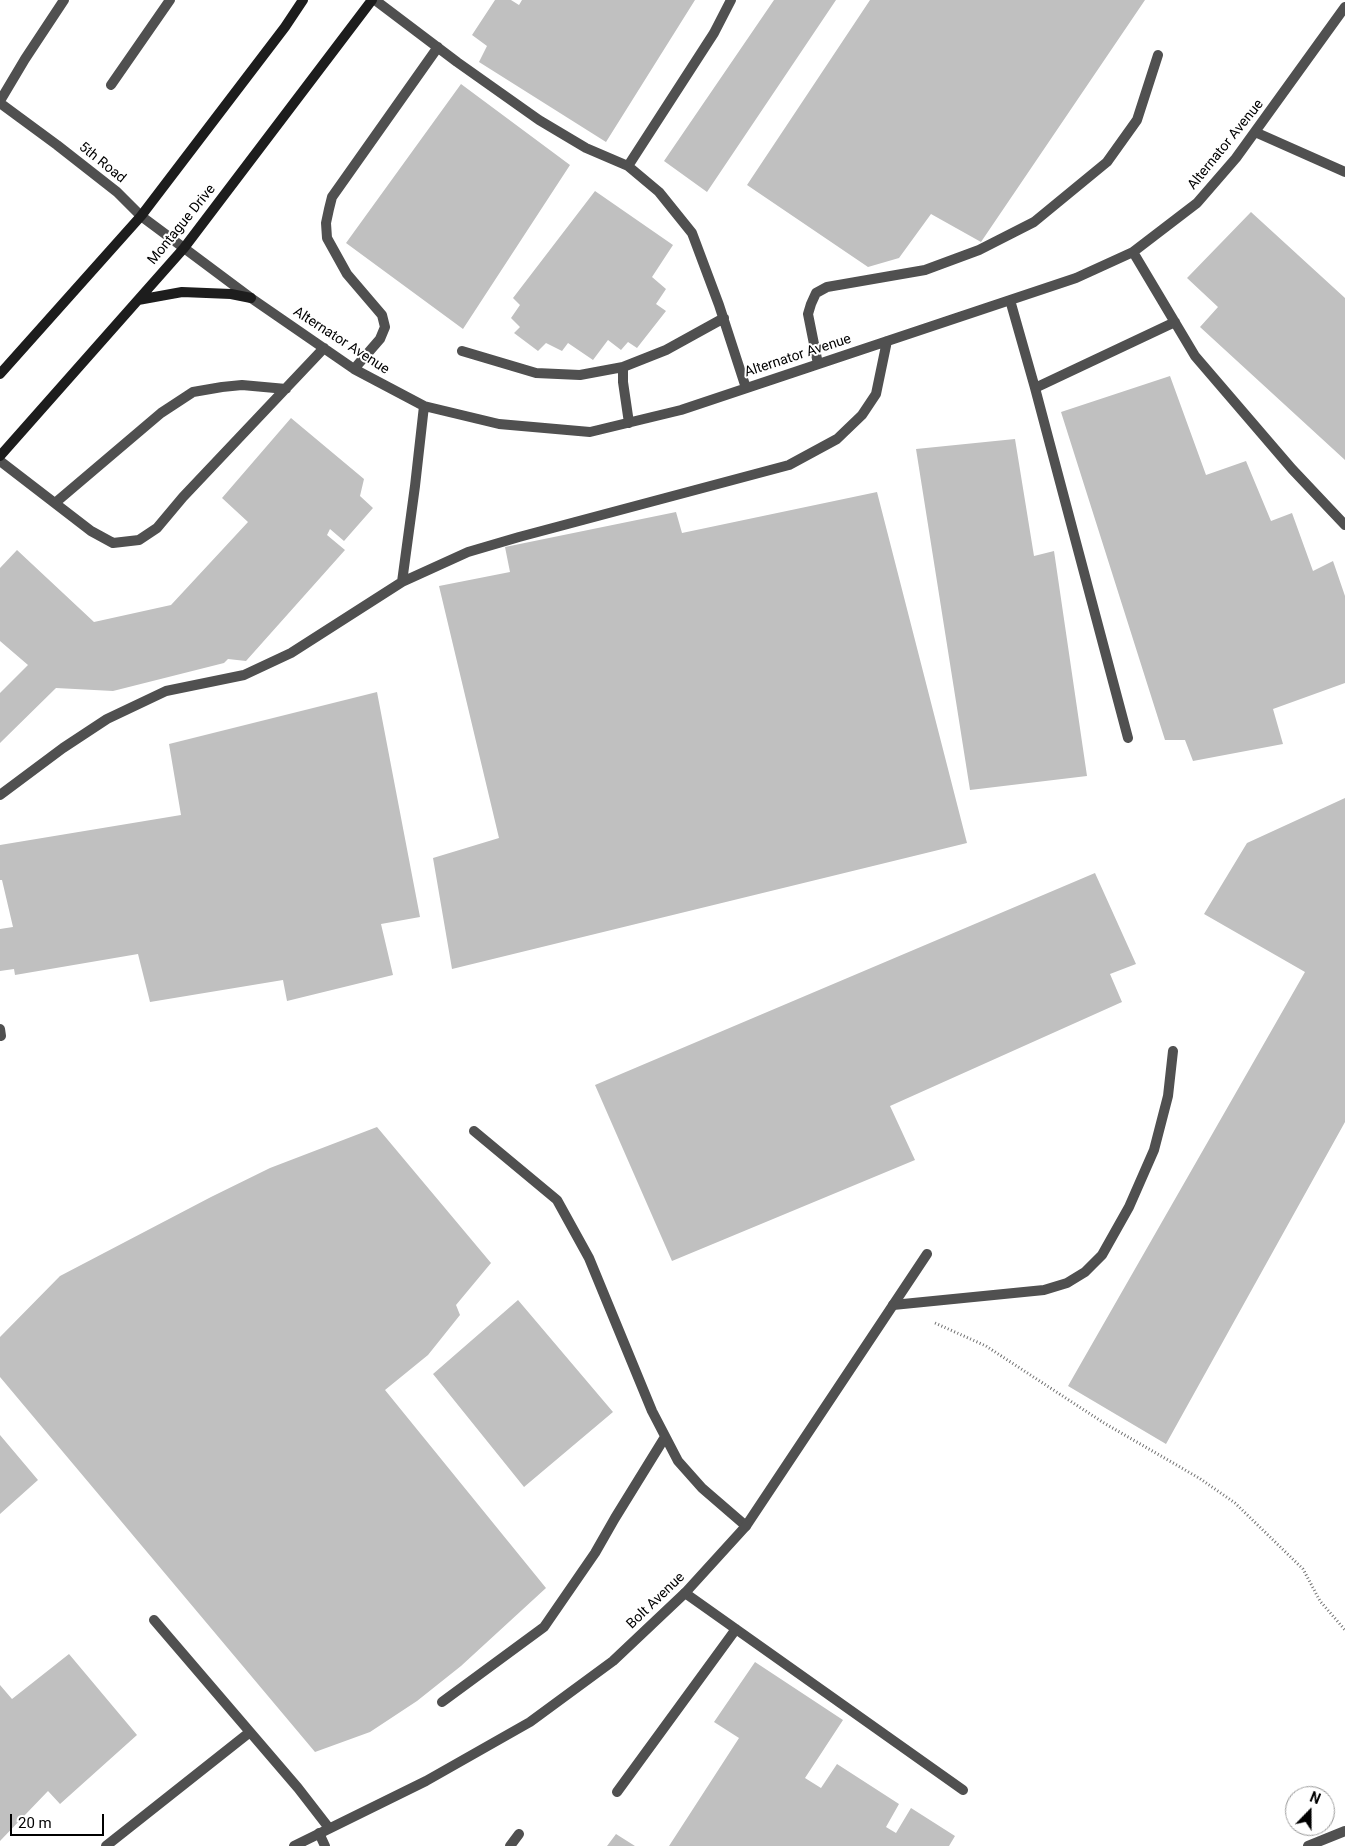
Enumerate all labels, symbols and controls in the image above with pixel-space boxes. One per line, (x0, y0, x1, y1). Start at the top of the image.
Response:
street label: Alternator Avenue (1185, 97, 1267, 193)
street label: 5th Road (75, 139, 129, 187)
street label: Montague Drive (145, 182, 219, 268)
street label: Alternator Avenue (290, 304, 392, 378)
street label: Alternator Avenue (743, 331, 853, 381)
street label: Bolt Avenue (624, 1569, 688, 1633)
north arrow (1285, 1786, 1335, 1836)
text: N (1308, 1789, 1323, 1807)
scale bar (12, 1804, 106, 1836)
text: 20 m (18, 1814, 52, 1832)

